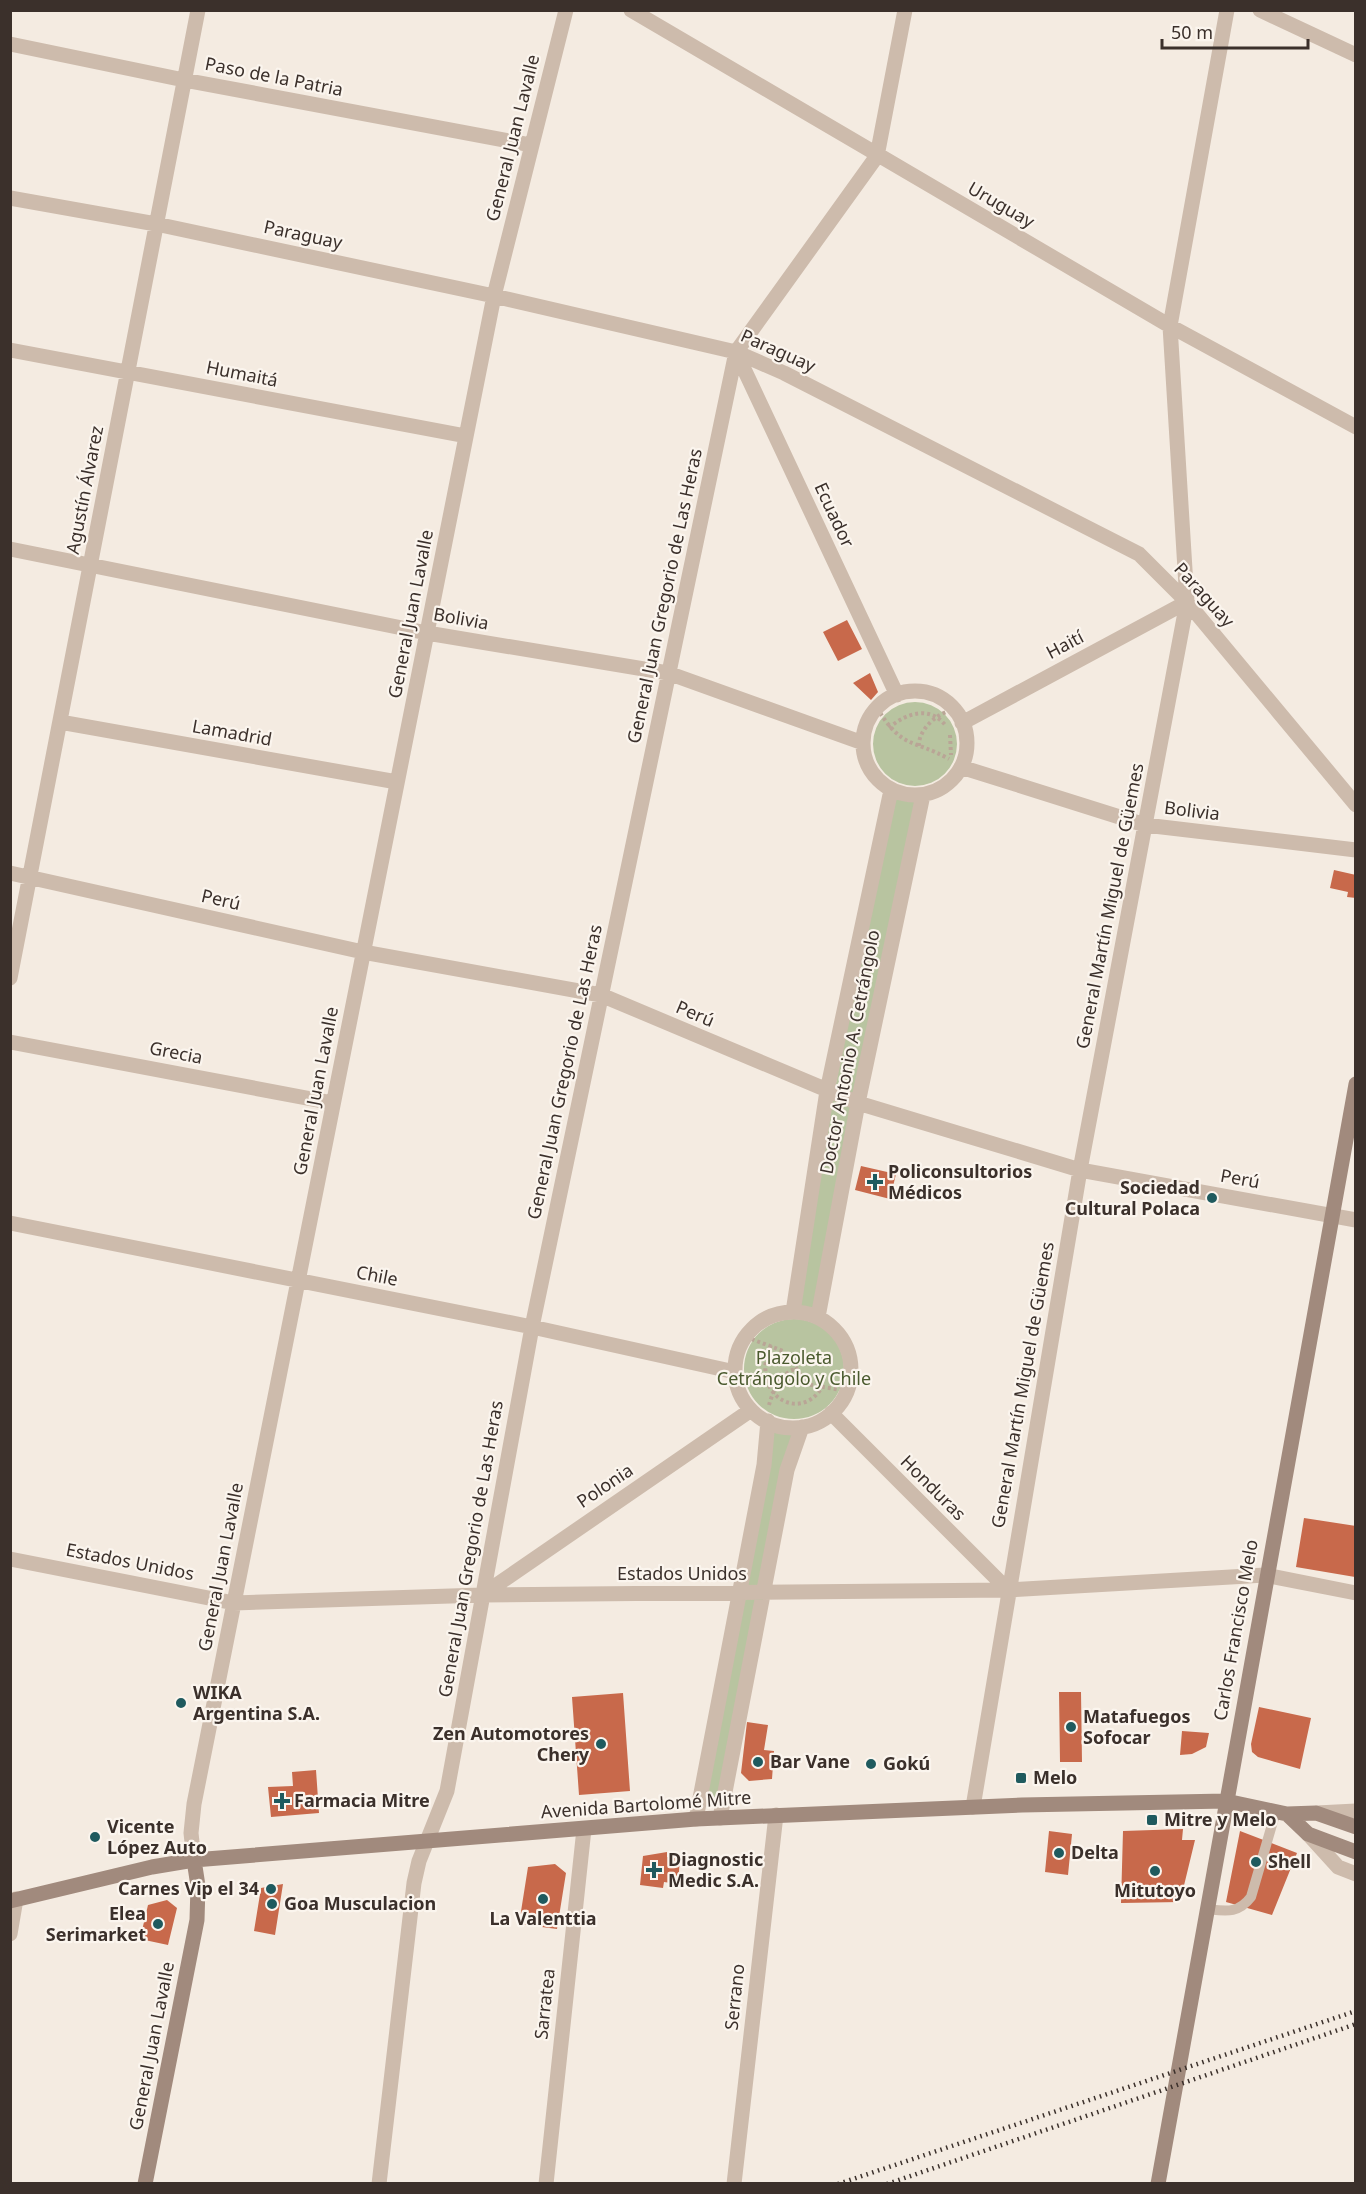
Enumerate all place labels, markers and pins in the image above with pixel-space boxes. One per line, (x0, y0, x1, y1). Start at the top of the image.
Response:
place label: Policonsultorios Médicos (888, 1159, 1032, 1204)
marker: Policonsultorios Médicos (866, 1173, 884, 1191)
place label: Sociedad Cultural Polaca (1065, 1175, 1200, 1220)
marker: Sociedad Cultural Polaca (1205, 1191, 1219, 1205)
place label: WIKA Argentina S.A. (193, 1680, 320, 1725)
marker: WIKA Argentina S.A. (174, 1696, 188, 1710)
place label: Matafuegos Sofocar (1083, 1704, 1190, 1749)
marker: Matafuegos Sofocar (1064, 1720, 1078, 1734)
place label: Zen Automotores Chery (433, 1721, 590, 1766)
marker: Zen Automotores Chery (594, 1737, 608, 1751)
place label: Bar Vane (770, 1749, 850, 1773)
place label: Gokú (883, 1751, 930, 1775)
marker: Bar Vane (751, 1755, 765, 1769)
marker: Gokú (864, 1757, 878, 1771)
place label: Melo (1033, 1765, 1077, 1789)
marker: Melo (1014, 1771, 1028, 1785)
place label: Farmacia Mitre (294, 1788, 430, 1812)
marker: Farmacia Mitre (275, 1794, 289, 1808)
place label: Mitre y Melo (1164, 1807, 1277, 1831)
marker: Mitre y Melo (1145, 1813, 1159, 1827)
place label: Vicente López Auto (107, 1814, 207, 1859)
marker: Vicente López Auto (88, 1830, 102, 1844)
place label: Delta (1071, 1840, 1119, 1864)
marker: Delta (1052, 1846, 1066, 1860)
place label: Diagnostic Medic S.A. (668, 1847, 763, 1892)
place label: Shell (1268, 1849, 1311, 1873)
marker: Shell (1249, 1855, 1263, 1869)
marker: Diagnostic Medic S.A. (645, 1861, 663, 1879)
marker: Mitutoyo (1148, 1864, 1162, 1878)
place label: Carnes Vip el 34 (118, 1876, 259, 1900)
place label: Mitutoyo (1114, 1878, 1196, 1902)
marker: Carnes Vip el 34 (264, 1882, 278, 1896)
place label: Goa Musculacion (284, 1891, 436, 1915)
marker: La Valenttia (536, 1892, 550, 1906)
marker: Goa Musculacion (265, 1897, 279, 1911)
place label: Elea Serimarket (46, 1901, 146, 1946)
place label: La Valenttia (489, 1906, 597, 1930)
marker: Elea Serimarket (151, 1917, 165, 1931)

